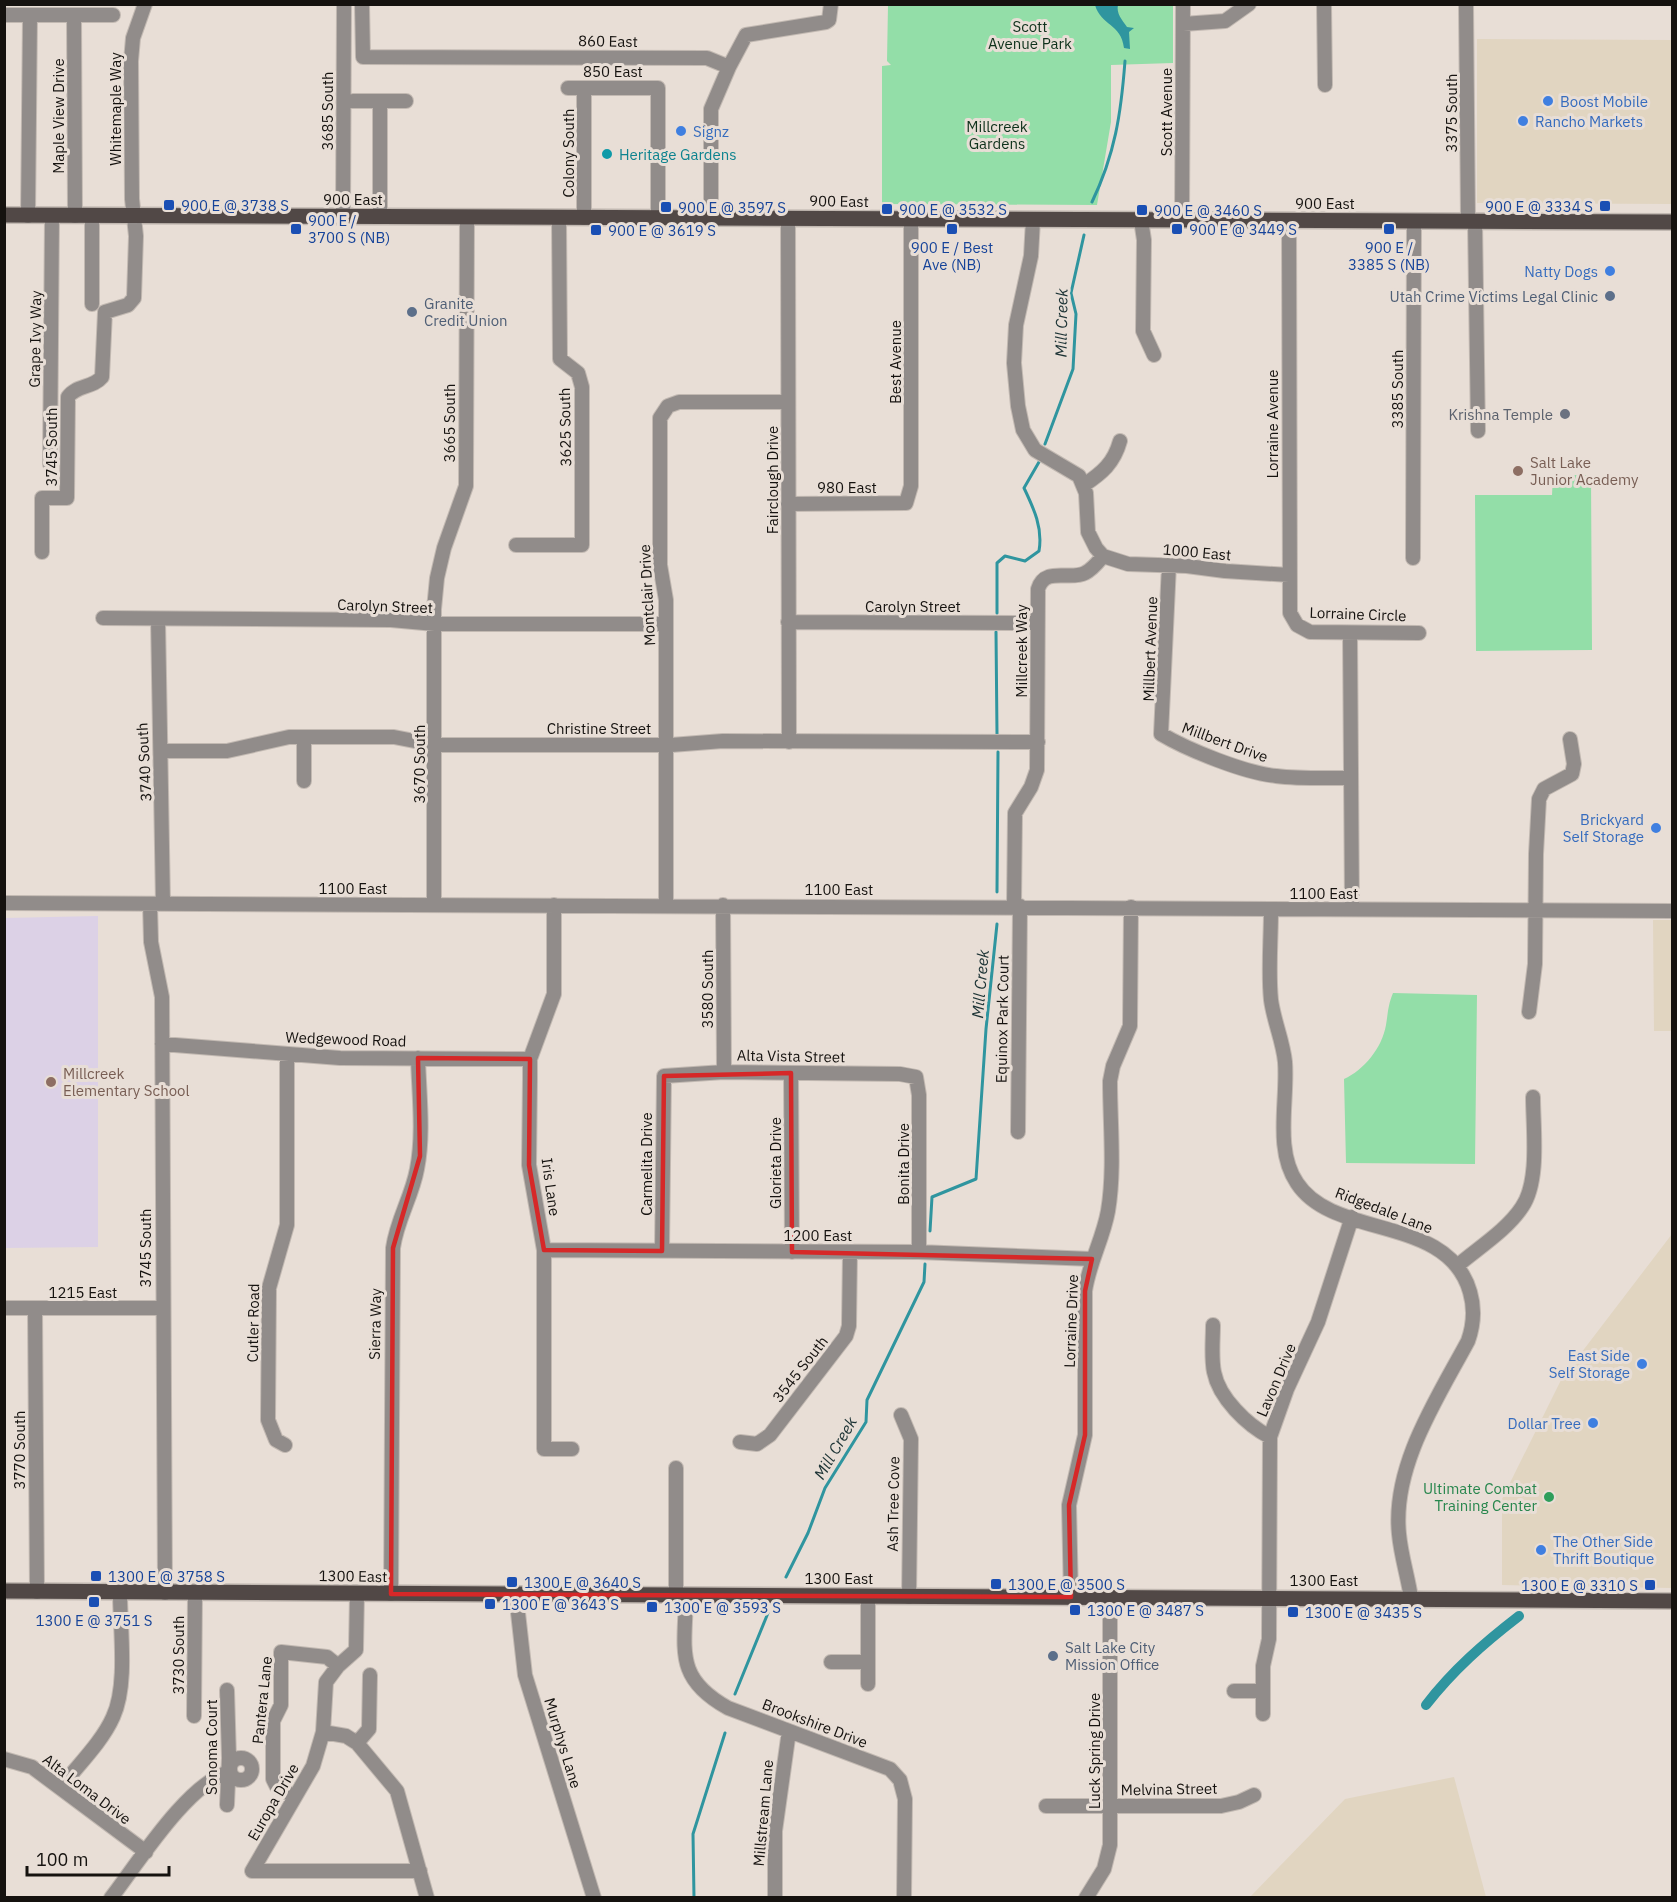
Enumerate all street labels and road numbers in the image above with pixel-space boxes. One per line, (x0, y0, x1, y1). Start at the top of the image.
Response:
street label: 860 East (578, 31, 638, 51)
street label: Whitemaple Way (106, 52, 125, 166)
street label: Maple View Drive (49, 58, 68, 174)
street label: 850 East (583, 62, 643, 81)
street label: Scott Avenue (1157, 68, 1176, 156)
street label: 3685 South (318, 72, 337, 150)
street label: 3375 South (1442, 74, 1461, 152)
street label: Colony South (559, 108, 578, 198)
street label: 900 East (323, 190, 383, 209)
street label: 900 East (809, 191, 869, 211)
street label: 900 East (1295, 194, 1355, 213)
street label: Grape Ivy Way (25, 290, 45, 388)
street label: Best Avenue (886, 320, 905, 404)
street label: 3385 South (1388, 350, 1407, 428)
street label: Lorraine Avenue (1263, 370, 1282, 478)
street label: 3665 South (440, 384, 459, 462)
street label: 3625 South (555, 387, 575, 467)
street label: 3745 South (42, 408, 61, 486)
street label: Fairclough Drive (763, 426, 782, 534)
street label: 980 East (817, 478, 877, 497)
street label: 1000 East (1162, 540, 1232, 564)
street label: Montclair Drive (635, 544, 659, 646)
street label: Carolyn Street (337, 595, 433, 617)
street label: Millbert Avenue (1139, 596, 1161, 702)
street label: Carolyn Street (865, 597, 961, 616)
street label: Lorraine Circle (1309, 603, 1407, 625)
street label: Millcreek Way (1012, 604, 1031, 698)
street label: Millbert Drive (1179, 718, 1271, 766)
street label: Christine Street (547, 719, 651, 738)
street label: 3740 South (132, 722, 156, 802)
street label: 3670 South (410, 725, 429, 803)
street label: 1100 East (319, 879, 387, 898)
street label: 1100 East (805, 880, 873, 899)
street label: 1100 East (1290, 884, 1358, 903)
street label: 3580 South (698, 950, 717, 1028)
street label: Equinox Park Court (991, 955, 1013, 1083)
street label: Wedgewood Road (285, 1027, 407, 1051)
street label: Alta Vista Street (737, 1046, 845, 1066)
street label: Carmelita Drive (637, 1112, 656, 1216)
street label: Glorieta Drive (766, 1117, 785, 1209)
street label: Bonita Drive (894, 1123, 913, 1205)
street label: Iris Lane (538, 1157, 564, 1217)
street label: Ridgedale Lane (1333, 1183, 1435, 1237)
street label: 3745 South (136, 1209, 155, 1287)
street label: 1200 East (784, 1226, 852, 1245)
street label: Lorraine Drive (1060, 1274, 1082, 1368)
street label: 1215 East (49, 1283, 117, 1302)
street label: Cutler Road (243, 1283, 263, 1363)
street label: Sierra Way (365, 1287, 385, 1360)
street label: 3545 South (768, 1332, 832, 1406)
street label: Lavon Drive (1252, 1340, 1300, 1420)
street label: 3770 South (10, 1411, 29, 1489)
street label: Ash Tree Cove (883, 1456, 903, 1552)
street label: 1300 East (318, 1566, 388, 1586)
street label: 1300 East (805, 1569, 873, 1588)
street label: 1300 East (1290, 1571, 1358, 1590)
street label: 3730 South (169, 1616, 188, 1694)
street label: Pantera Lane (248, 1655, 276, 1745)
street label: Luck Spring Drive (1085, 1693, 1104, 1809)
street label: Brookshire Drive (760, 1694, 870, 1752)
street label: Murphys Lane (540, 1695, 586, 1791)
street label: Sonoma Court (202, 1699, 221, 1795)
street label: Alta Loma Drive (39, 1750, 135, 1828)
street label: Millstream Lane (749, 1759, 777, 1867)
street label: Europa Drive (243, 1760, 303, 1844)
street label: Melvina Street (1120, 1779, 1218, 1799)

